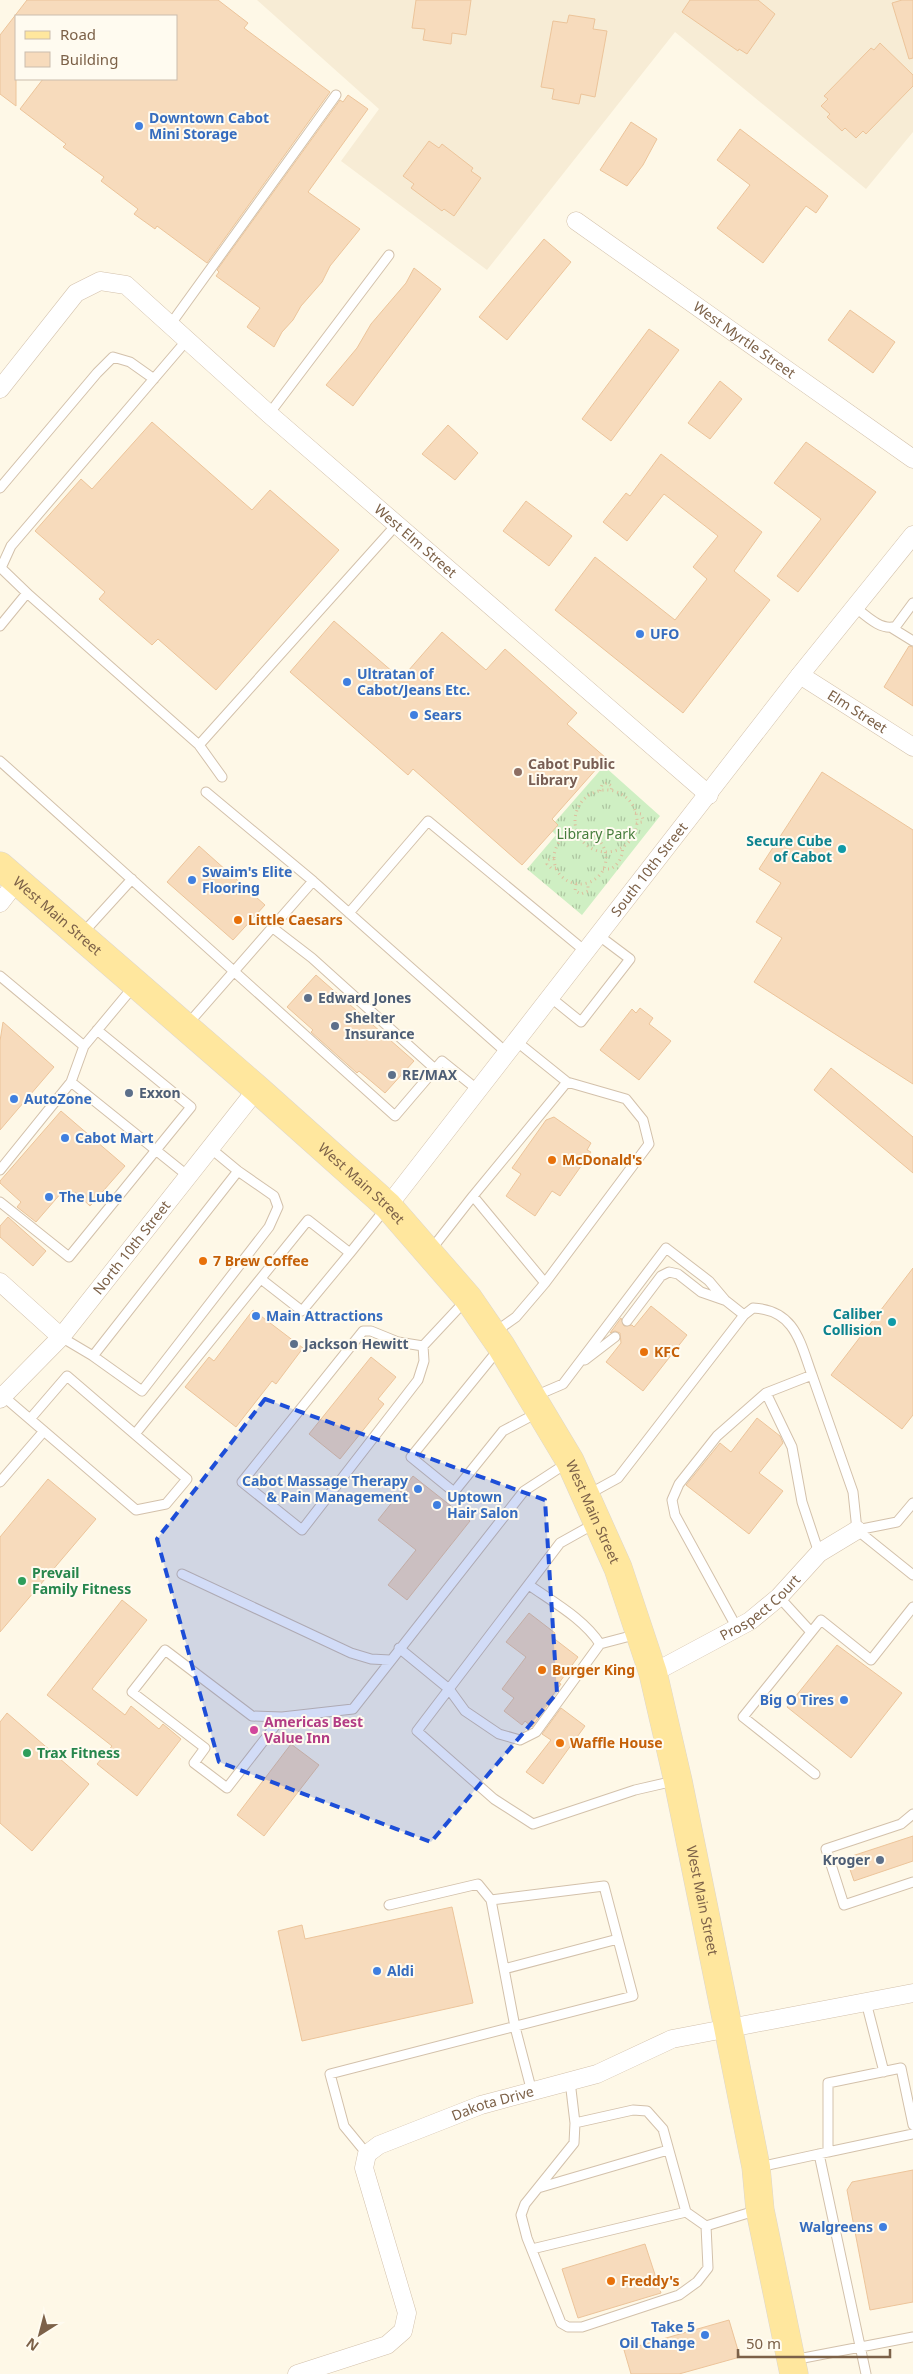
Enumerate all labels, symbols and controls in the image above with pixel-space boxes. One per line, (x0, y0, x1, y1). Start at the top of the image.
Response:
legend (15, 15, 178, 80)
text: Road (60, 24, 96, 44)
text: Building (60, 49, 118, 69)
place label: Downtown Cabot Mini Storage (149, 108, 269, 143)
marker: Downtown Cabot Mini Storage (133, 120, 145, 132)
street label: West Myrtle Street (690, 297, 799, 382)
street label: West Elm Street (371, 499, 461, 582)
place label: UFO (650, 624, 679, 643)
marker: UFO (634, 628, 646, 640)
place label: Ultratan of Cabot/Jeans Etc. (357, 664, 470, 699)
marker: Ultratan of Cabot/Jeans Etc. (341, 676, 353, 688)
street label: Elm Street (824, 685, 891, 737)
place label: Sears (424, 705, 462, 724)
marker: Sears (408, 709, 420, 721)
place label: Cabot Public Library (528, 754, 615, 789)
marker: Cabot Public Library (512, 766, 524, 778)
street label: South 10th Street (606, 818, 691, 920)
park label: Library Park (556, 824, 636, 843)
place label: Secure Cube of Cabot (746, 831, 832, 866)
marker: Secure Cube of Cabot (836, 843, 848, 855)
place label: Swaim's Elite Flooring (202, 862, 292, 897)
street label: West Main Street (9, 872, 106, 959)
marker: Swaim's Elite Flooring (186, 874, 198, 886)
place label: Little Caesars (248, 910, 343, 929)
marker: Little Caesars (232, 914, 244, 926)
place label: Edward Jones (318, 988, 411, 1007)
marker: Edward Jones (302, 992, 314, 1004)
place label: Shelter Insurance (345, 1008, 415, 1043)
marker: Shelter Insurance (329, 1020, 341, 1032)
place label: RE/MAX (402, 1065, 458, 1084)
marker: RE/MAX (386, 1069, 398, 1081)
place label: Exxon (139, 1083, 181, 1102)
marker: Exxon (123, 1087, 135, 1099)
place label: AutoZone (24, 1089, 92, 1108)
marker: AutoZone (8, 1093, 20, 1105)
place label: Cabot Mart (75, 1128, 154, 1147)
marker: Cabot Mart (59, 1132, 71, 1144)
street label: West Main Street (314, 1138, 409, 1228)
place label: McDonald's (562, 1150, 642, 1169)
marker: McDonald's (546, 1154, 558, 1166)
place label: The Lube (59, 1187, 122, 1206)
marker: The Lube (43, 1191, 55, 1203)
street label: North 10th Street (88, 1196, 174, 1298)
place label: 7 Brew Coffee (213, 1251, 309, 1270)
marker: 7 Brew Coffee (197, 1255, 209, 1267)
place label: Caliber Collision (823, 1304, 883, 1339)
place label: Main Attractions (266, 1306, 383, 1325)
marker: Main Attractions (250, 1310, 262, 1322)
marker: Caliber Collision (886, 1316, 898, 1328)
place label: Jackson Hewitt (302, 1334, 409, 1353)
marker: Jackson Hewitt (288, 1338, 300, 1350)
place label: KFC (654, 1342, 680, 1361)
marker: KFC (638, 1346, 650, 1358)
street label: West Main Street (562, 1457, 625, 1567)
place label: Cabot Massage Therapy & Pain Management (242, 1471, 408, 1506)
marker: Cabot Massage Therapy & Pain Management (412, 1483, 424, 1495)
place label: Uptown Hair Salon (447, 1487, 518, 1522)
marker: Uptown Hair Salon (431, 1499, 443, 1511)
place label: Prevail Family Fitness (32, 1563, 131, 1598)
street label: Prospect Court (716, 1570, 804, 1645)
marker: Prevail Family Fitness (16, 1575, 28, 1587)
place label: Burger King (552, 1660, 635, 1679)
marker: Burger King (536, 1664, 548, 1676)
place label: Big O Tires (760, 1690, 834, 1709)
marker: Big O Tires (838, 1694, 850, 1706)
place label: Americas Best Value Inn (264, 1712, 363, 1747)
marker: Americas Best Value Inn (248, 1724, 260, 1736)
place label: Waffle House (570, 1733, 663, 1752)
marker: Waffle House (554, 1737, 566, 1749)
place label: Trax Fitness (37, 1743, 120, 1762)
marker: Trax Fitness (21, 1747, 33, 1759)
street label: West Main Street (682, 1844, 723, 1957)
place label: Kroger (823, 1850, 871, 1869)
marker: Kroger (874, 1854, 886, 1866)
place label: Aldi (387, 1961, 414, 1980)
marker: Aldi (371, 1965, 383, 1977)
street label: Dakota Drive (448, 2081, 536, 2125)
place label: Walgreens (800, 2217, 873, 2236)
marker: Walgreens (877, 2221, 889, 2233)
place label: Freddy's (621, 2271, 680, 2290)
marker: Freddy's (605, 2275, 617, 2287)
north arrow (15, 2309, 65, 2359)
place label: Take 5 Oil Change (619, 2317, 695, 2352)
scale bar (738, 2326, 890, 2358)
marker: Take 5 Oil Change (699, 2329, 711, 2341)
text: 50 m (746, 2333, 781, 2353)
text: N (22, 2334, 42, 2356)

